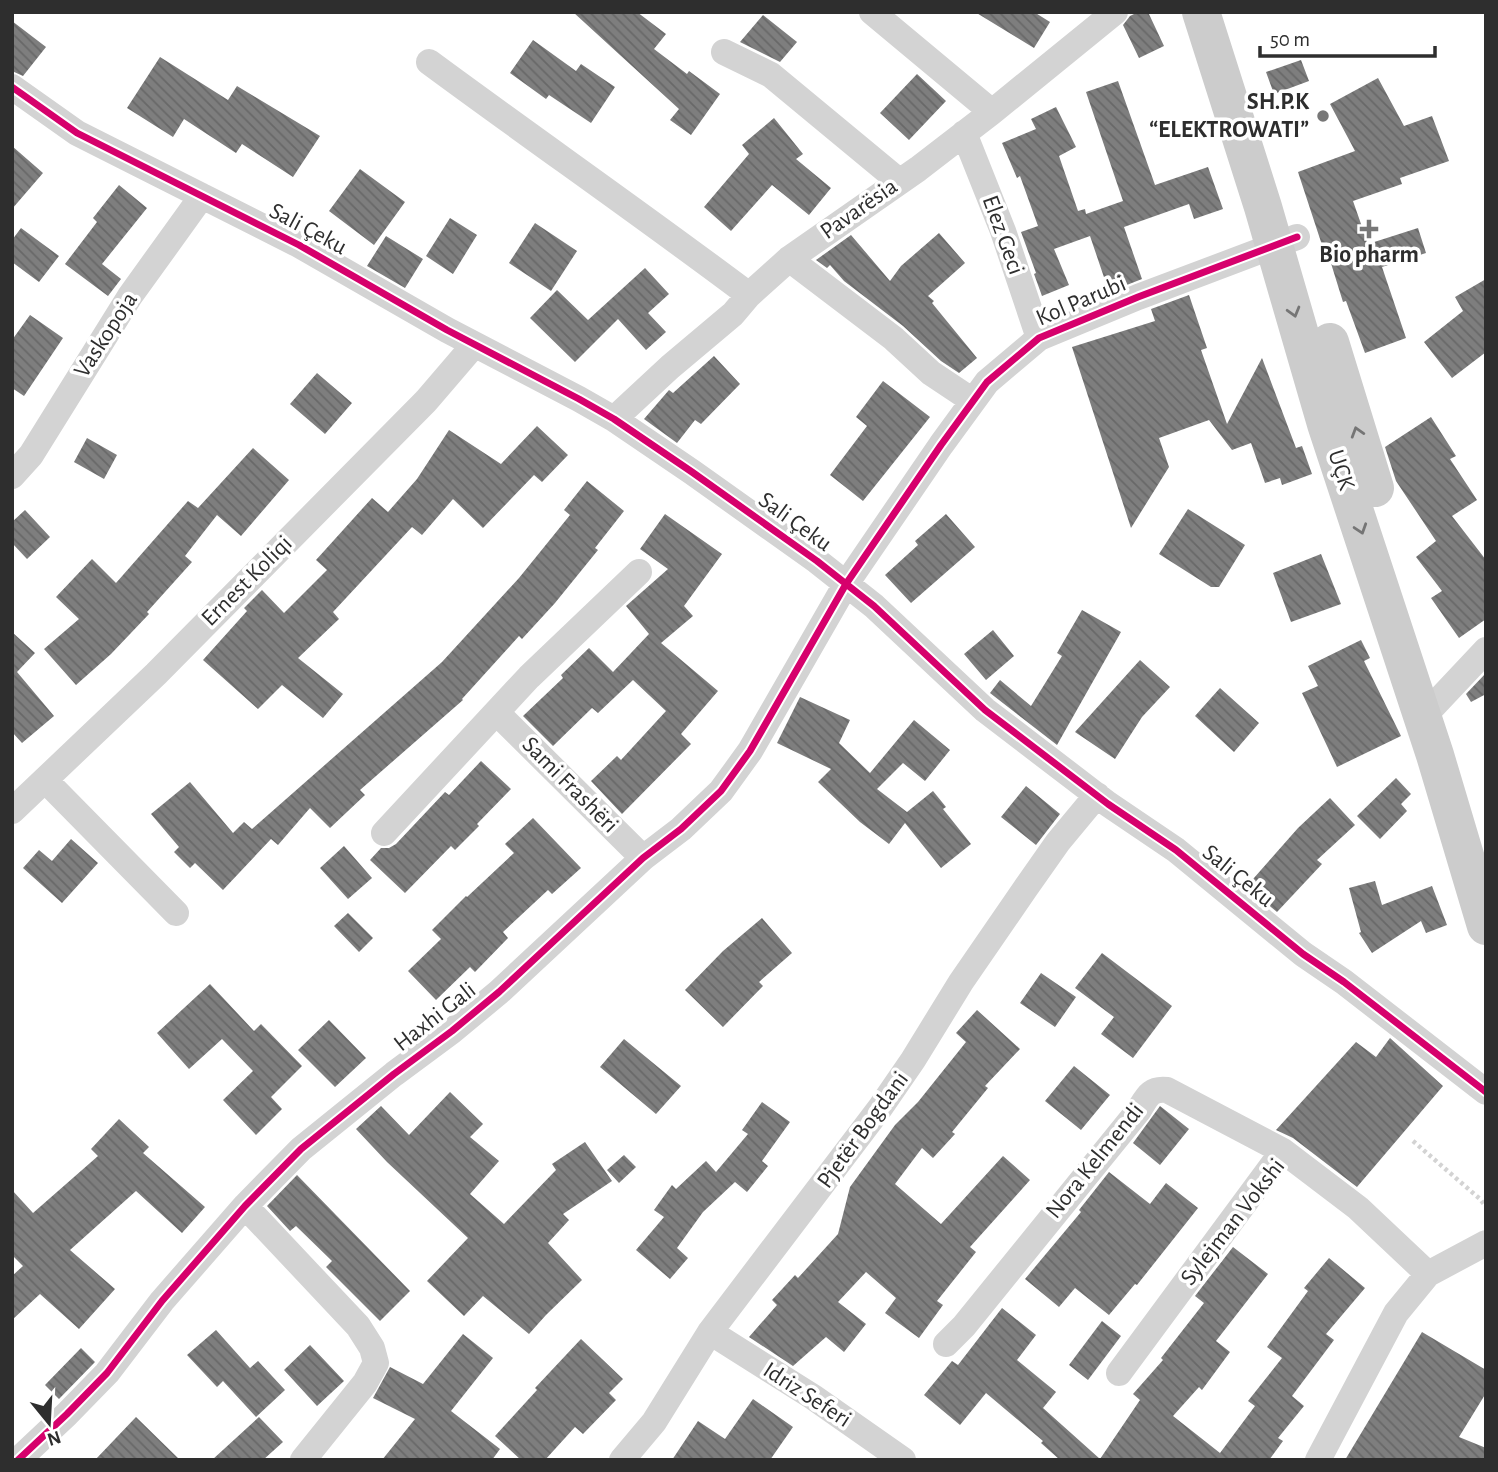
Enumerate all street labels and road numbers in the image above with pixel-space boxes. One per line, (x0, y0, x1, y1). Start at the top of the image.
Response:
street label: Pavarësia (816, 174, 902, 244)
street label: Elez Geci (978, 192, 1028, 278)
street label: Sali Çeku (265, 199, 351, 259)
street label: Kol Parubi (1033, 271, 1129, 331)
street label: Vaskopoja (70, 288, 142, 382)
street label: UÇK (1323, 447, 1359, 494)
street label: Sali Çeku (754, 488, 836, 556)
street label: Ernest Koliqi (197, 531, 297, 631)
street label: Sami Frashëri (517, 732, 623, 838)
street label: Sali Çeku (1198, 840, 1278, 912)
street label: Haxhi Gali (390, 978, 480, 1056)
street label: Pjetër Bogdani (813, 1067, 913, 1193)
street label: Nora Kelmendi (1041, 1099, 1149, 1223)
street label: Sylejman Vokshi (1176, 1154, 1290, 1290)
street label: Idriz Seferi (759, 1358, 855, 1432)

